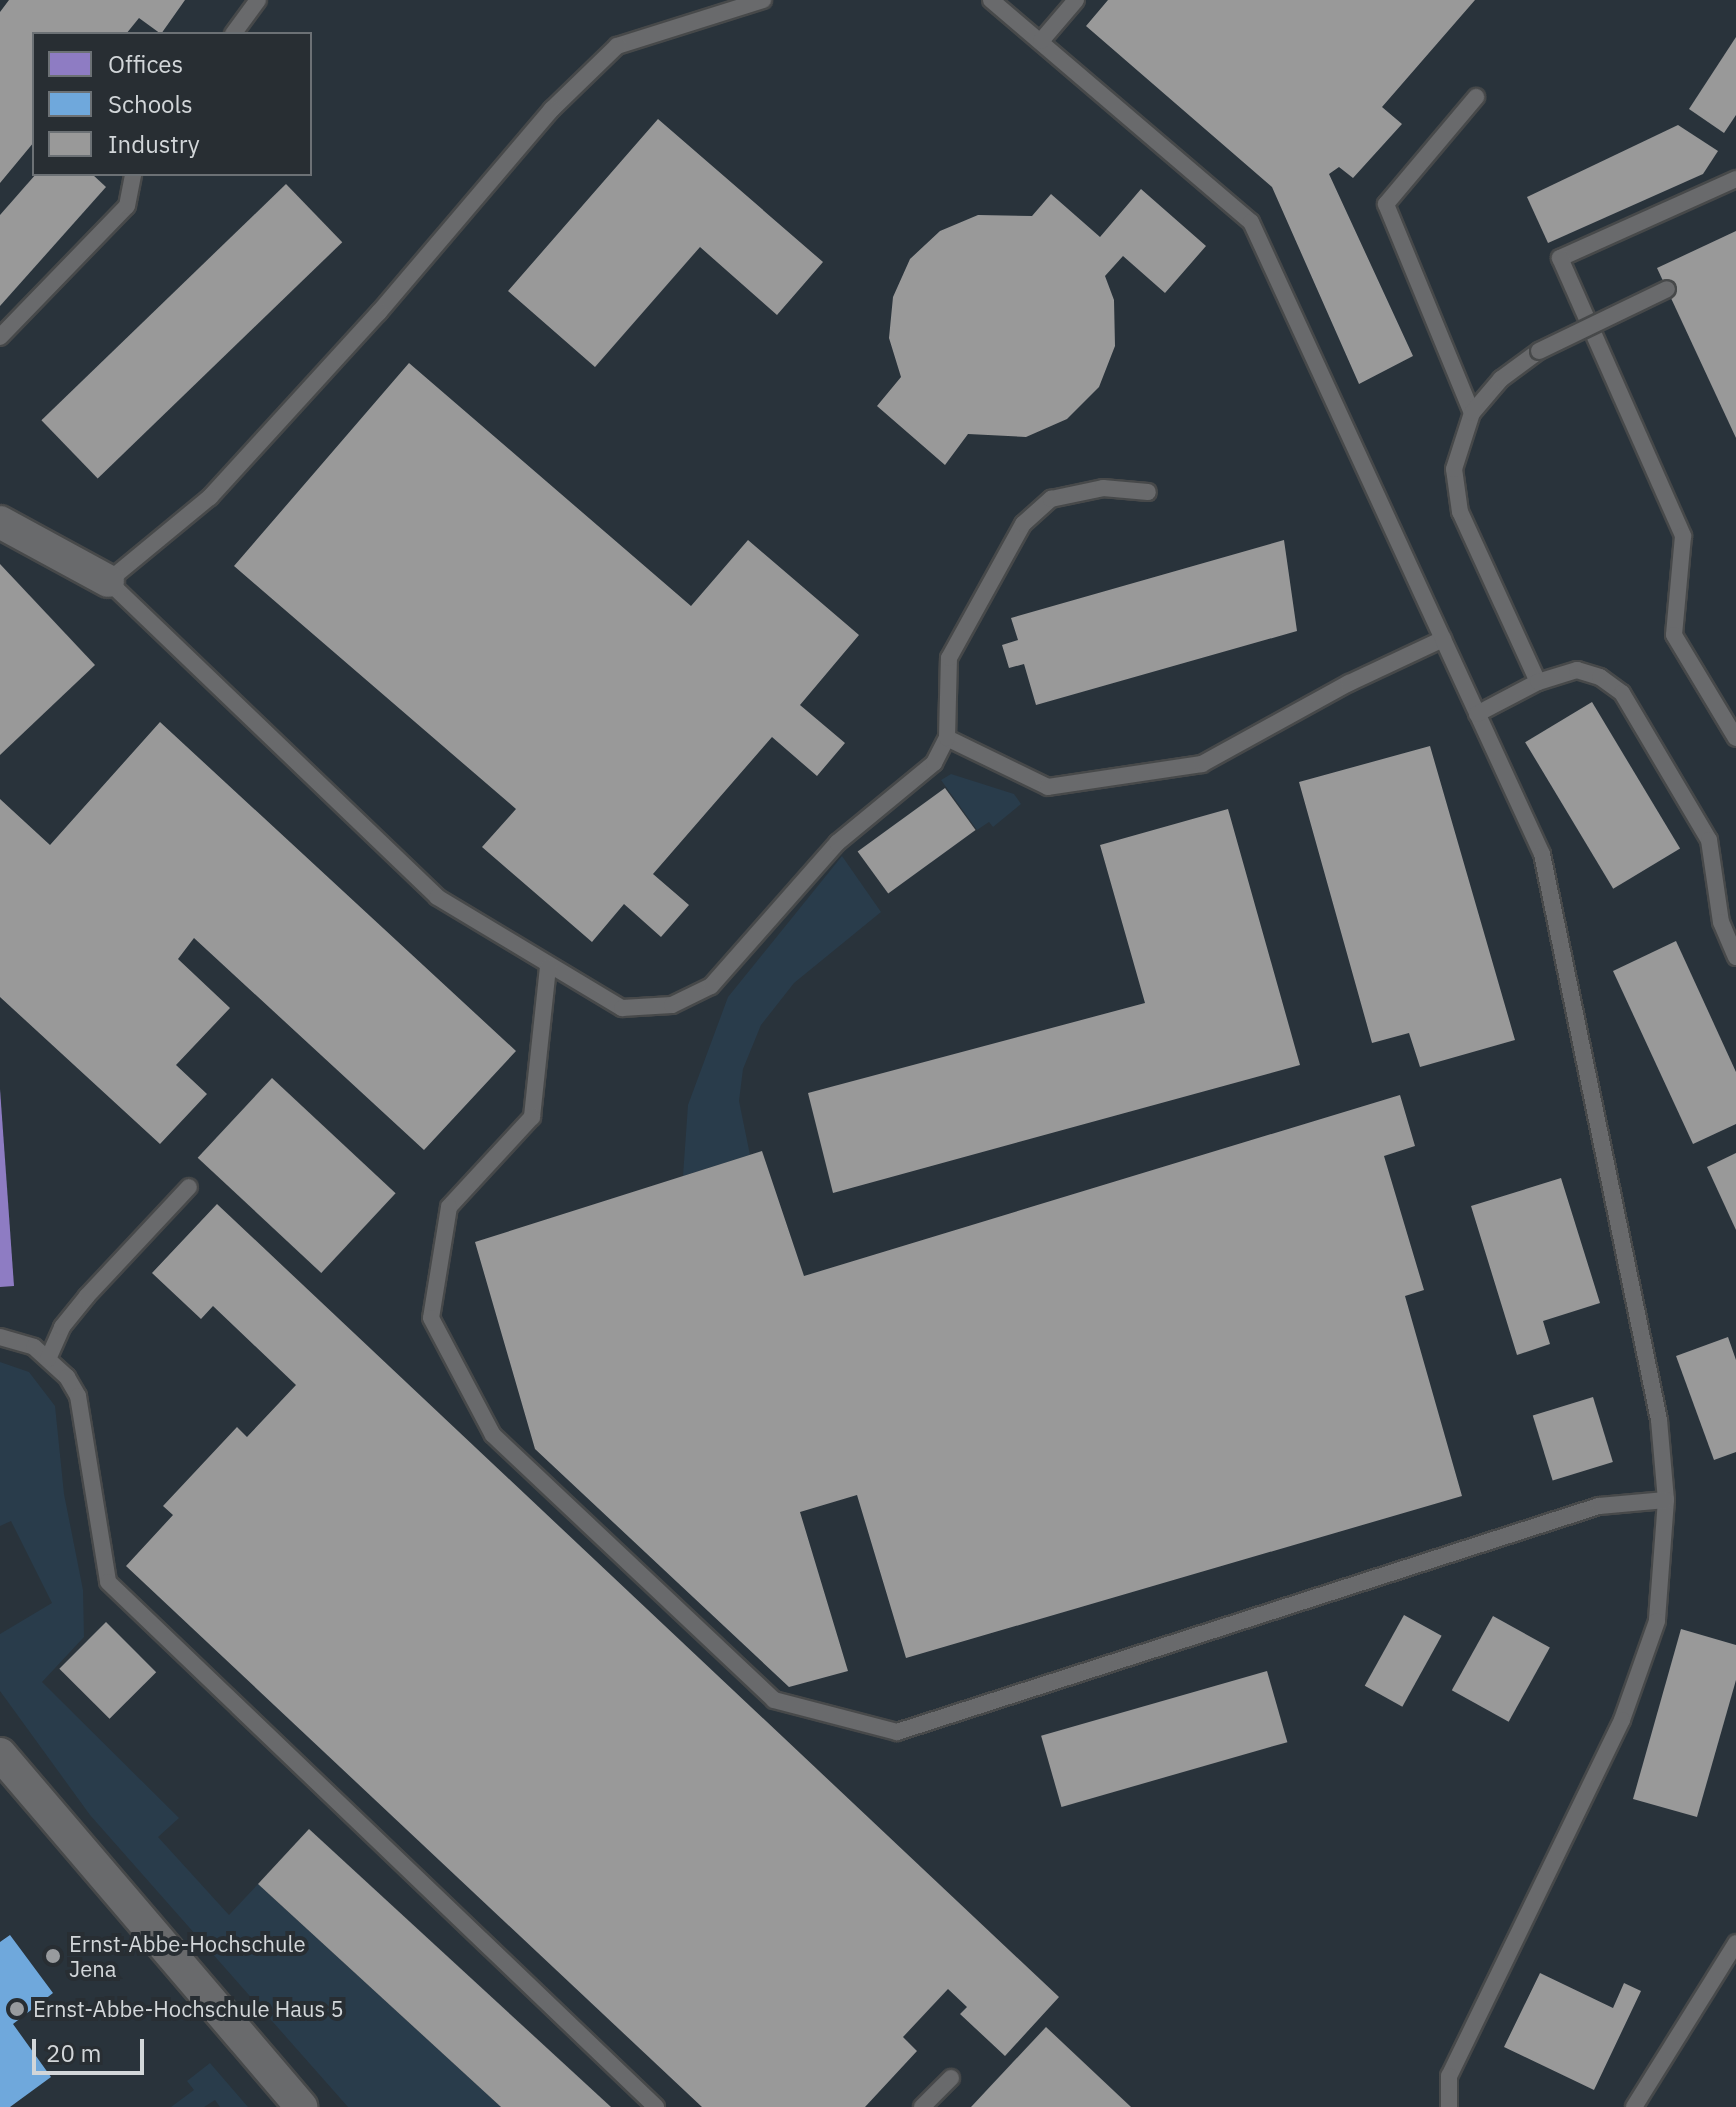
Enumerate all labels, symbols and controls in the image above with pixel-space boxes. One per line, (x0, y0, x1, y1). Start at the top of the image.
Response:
legend (32, 32, 312, 176)
text: Offices (108, 48, 183, 80)
text: Schools (108, 88, 193, 120)
text: Industry (108, 128, 200, 160)
place label: Ernst-Abbe-Hochschule Jena (69, 1930, 306, 1982)
marker: Ernst-Abbe-Hochschule Jena (44, 1947, 62, 1965)
place label: Ernst-Abbe-Hochschule Haus 5 (33, 1996, 344, 2022)
marker: Ernst-Abbe-Hochschule Haus 5 (8, 2000, 26, 2018)
scale bar (36, 2023, 148, 2073)
text: 20 m (46, 2037, 101, 2069)

